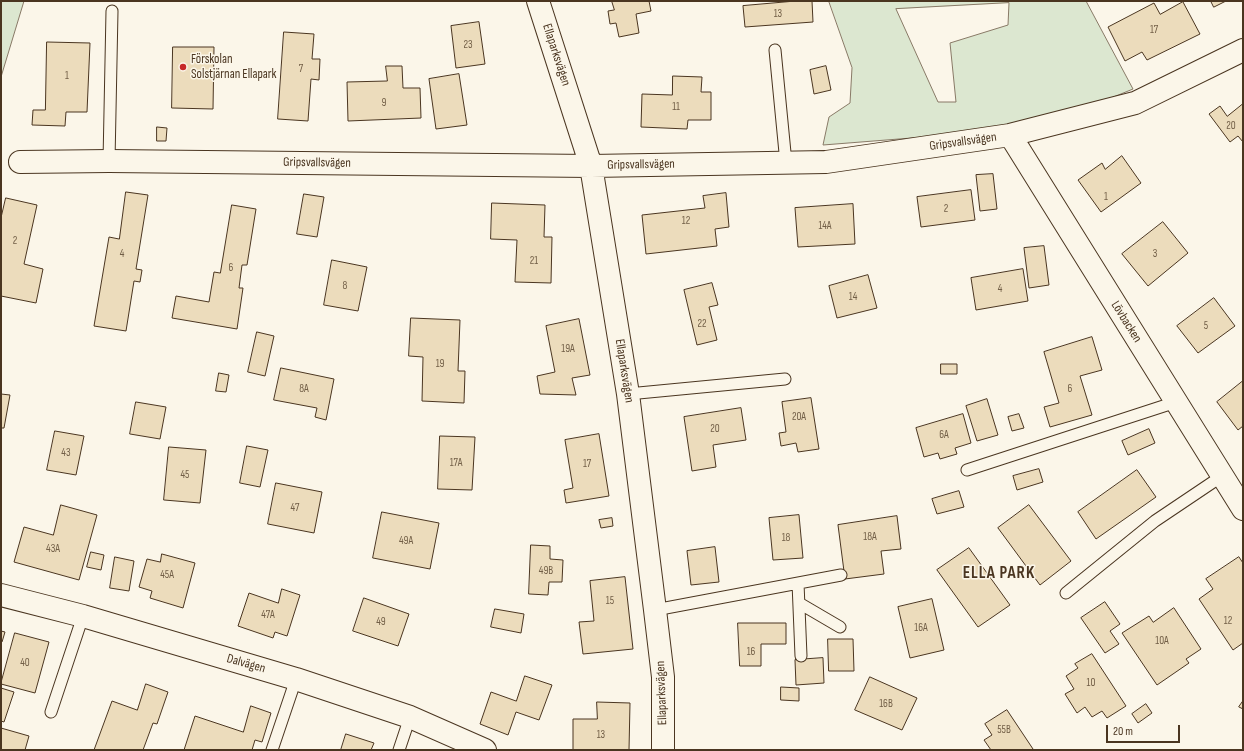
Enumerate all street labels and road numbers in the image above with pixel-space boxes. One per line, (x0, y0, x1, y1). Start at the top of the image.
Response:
street label: Ellaparksvägen (539, 22, 573, 88)
street label: Gripsvallsvägen (928, 130, 998, 154)
street label: Gripsvallsvägen (283, 155, 351, 171)
street label: Gripsvallsvägen (607, 157, 675, 173)
street label: Lövbacken (1107, 298, 1145, 346)
street label: Ellaparksvägen (611, 338, 637, 404)
street label: Dalvägen (225, 651, 267, 677)
street label: Ellaparksvägen (653, 661, 671, 725)

